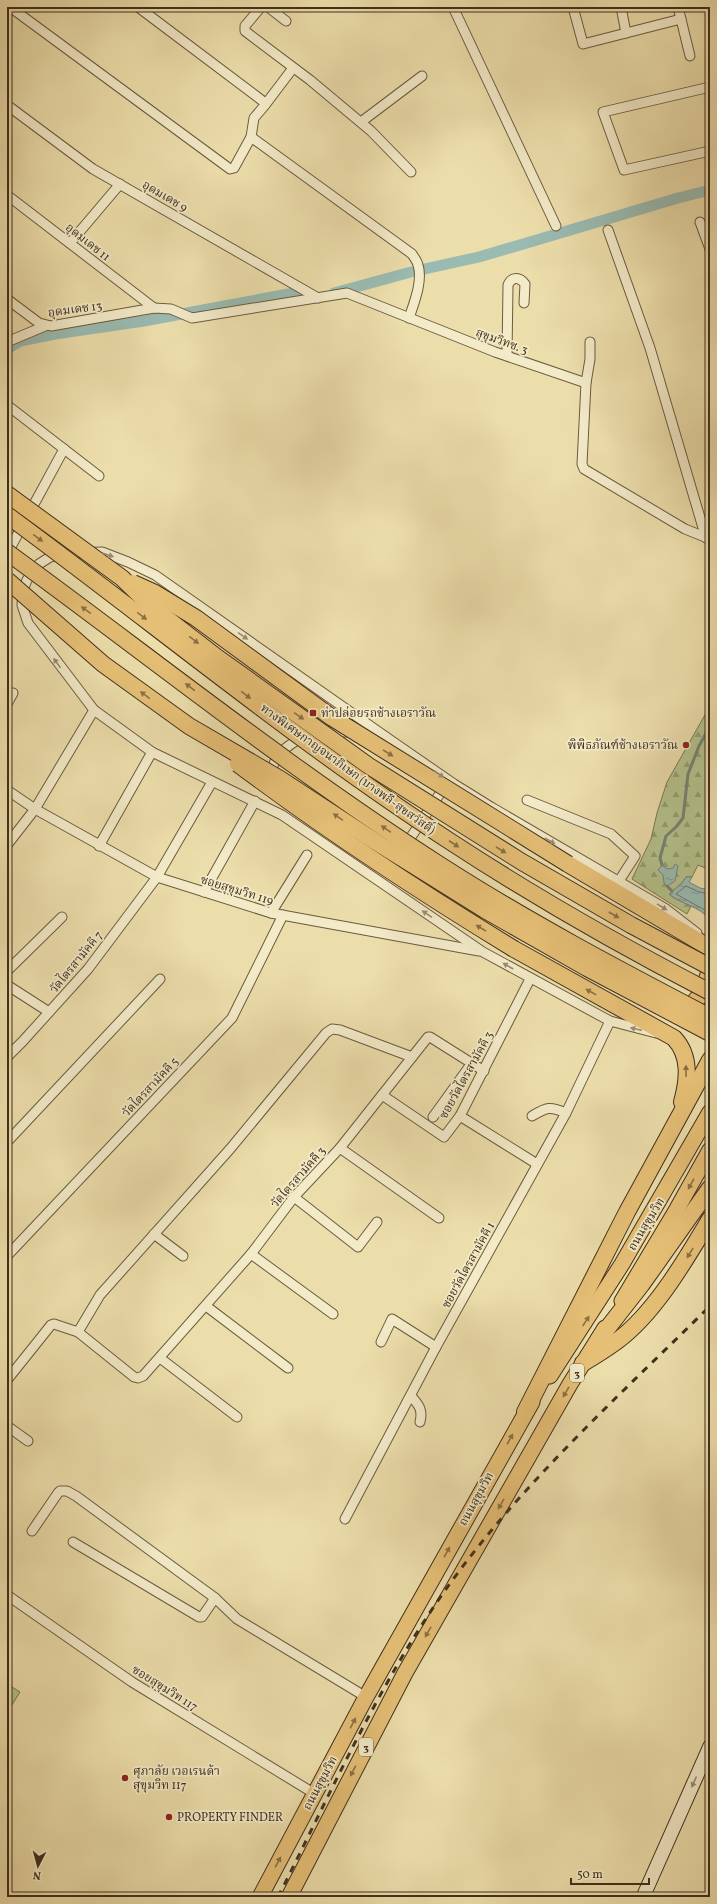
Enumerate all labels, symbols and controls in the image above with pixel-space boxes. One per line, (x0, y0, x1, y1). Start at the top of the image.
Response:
street label: อุดมเดช 9 (139, 177, 190, 216)
street label: อุดมเดช 11 (62, 220, 113, 265)
street label: อุดมเดช 13 (47, 298, 103, 322)
street label: สุขุมวิทซ. 3 (473, 325, 530, 359)
one-way arrow (33, 534, 44, 542)
one-way arrow (103, 552, 115, 558)
one-way arrow (80, 605, 91, 614)
one-way arrow (137, 612, 148, 620)
one-way arrow (237, 632, 248, 640)
one-way arrow (188, 636, 199, 644)
one-way arrow (54, 658, 62, 668)
one-way arrow (184, 683, 195, 691)
one-way arrow (240, 690, 251, 699)
one-way arrow (140, 691, 150, 699)
street label: ทางพิเศษกาญจนาภิเษก (บางพลี-สุขสวัสดิ์) (257, 700, 439, 839)
place label: ท่าปล่อยรถช้างเอราวัณ (321, 706, 436, 722)
marker: ท่าปล่อยรถช้างเอราวัณ (308, 708, 318, 718)
one-way arrow (294, 712, 305, 720)
place label: พิพิธภัณฑ์ช้างเอราวัณ (568, 738, 678, 754)
marker: พิพิธภัณฑ์ช้างเอราวัณ (681, 740, 691, 750)
one-way arrow (383, 749, 393, 757)
one-way arrow (433, 770, 444, 777)
one-way arrow (332, 813, 343, 820)
one-way arrow (380, 825, 392, 832)
one-way arrow (544, 837, 556, 844)
one-way arrow (449, 840, 459, 848)
one-way arrow (495, 846, 507, 853)
street label: ซอยสุขุมวิท 119 (198, 872, 275, 910)
one-way arrow (656, 903, 668, 910)
one-way arrow (422, 910, 433, 918)
one-way arrow (608, 911, 619, 918)
one-way arrow (475, 925, 487, 932)
street label: วัดไตรสามัคคี 7 (45, 927, 107, 997)
one-way arrow (502, 962, 514, 969)
one-way arrow (585, 988, 597, 995)
one-way arrow (630, 1025, 643, 1031)
street label: ซอยวัดไตรสามัคคี 3 (434, 1028, 498, 1122)
street label: วัดไตรสามัคคี 5 (117, 1053, 183, 1121)
one-way arrow (683, 1064, 689, 1077)
street label: วัดไตรสามัคคี 3 (266, 1142, 330, 1212)
one-way arrow (688, 1179, 695, 1190)
street label: ถนนสุขุมวิท (625, 1195, 669, 1254)
street label: ซอยวัดไตรสามัคคี 1 (437, 1218, 499, 1312)
one-way arrow (686, 1247, 693, 1259)
one-way arrow (582, 1315, 589, 1327)
road number: 3 (570, 1364, 584, 1382)
one-way arrow (563, 1386, 569, 1397)
one-way arrow (507, 1433, 513, 1445)
street label: ถนนสุขุมวิท (456, 1470, 498, 1529)
one-way arrow (498, 1498, 505, 1510)
one-way arrow (444, 1547, 450, 1558)
one-way arrow (425, 1626, 432, 1638)
street label: ซอยสุขุมวิท 117 (128, 1662, 201, 1716)
one-way arrow (349, 1717, 356, 1729)
road number: 3 (359, 1738, 373, 1756)
street label: ถนนสุขุมวิท (300, 1754, 342, 1813)
place label: ศุภาลัย เวอเรนด้า สุขุมวิท 117 (133, 1764, 220, 1794)
one-way arrow (350, 1765, 356, 1777)
marker: ศุภาลัย เวอเรนด้า สุขุมวิท 117 (120, 1773, 130, 1783)
one-way arrow (691, 1776, 697, 1787)
place label: PROPERTY FINDER (177, 1810, 283, 1826)
marker: PROPERTY FINDER (164, 1812, 174, 1822)
north arrow (18, 1846, 58, 1886)
one-way arrow (275, 1857, 282, 1868)
scale bar (571, 1860, 649, 1886)
text: N (32, 1867, 42, 1882)
text: 50 m (577, 1867, 603, 1883)

